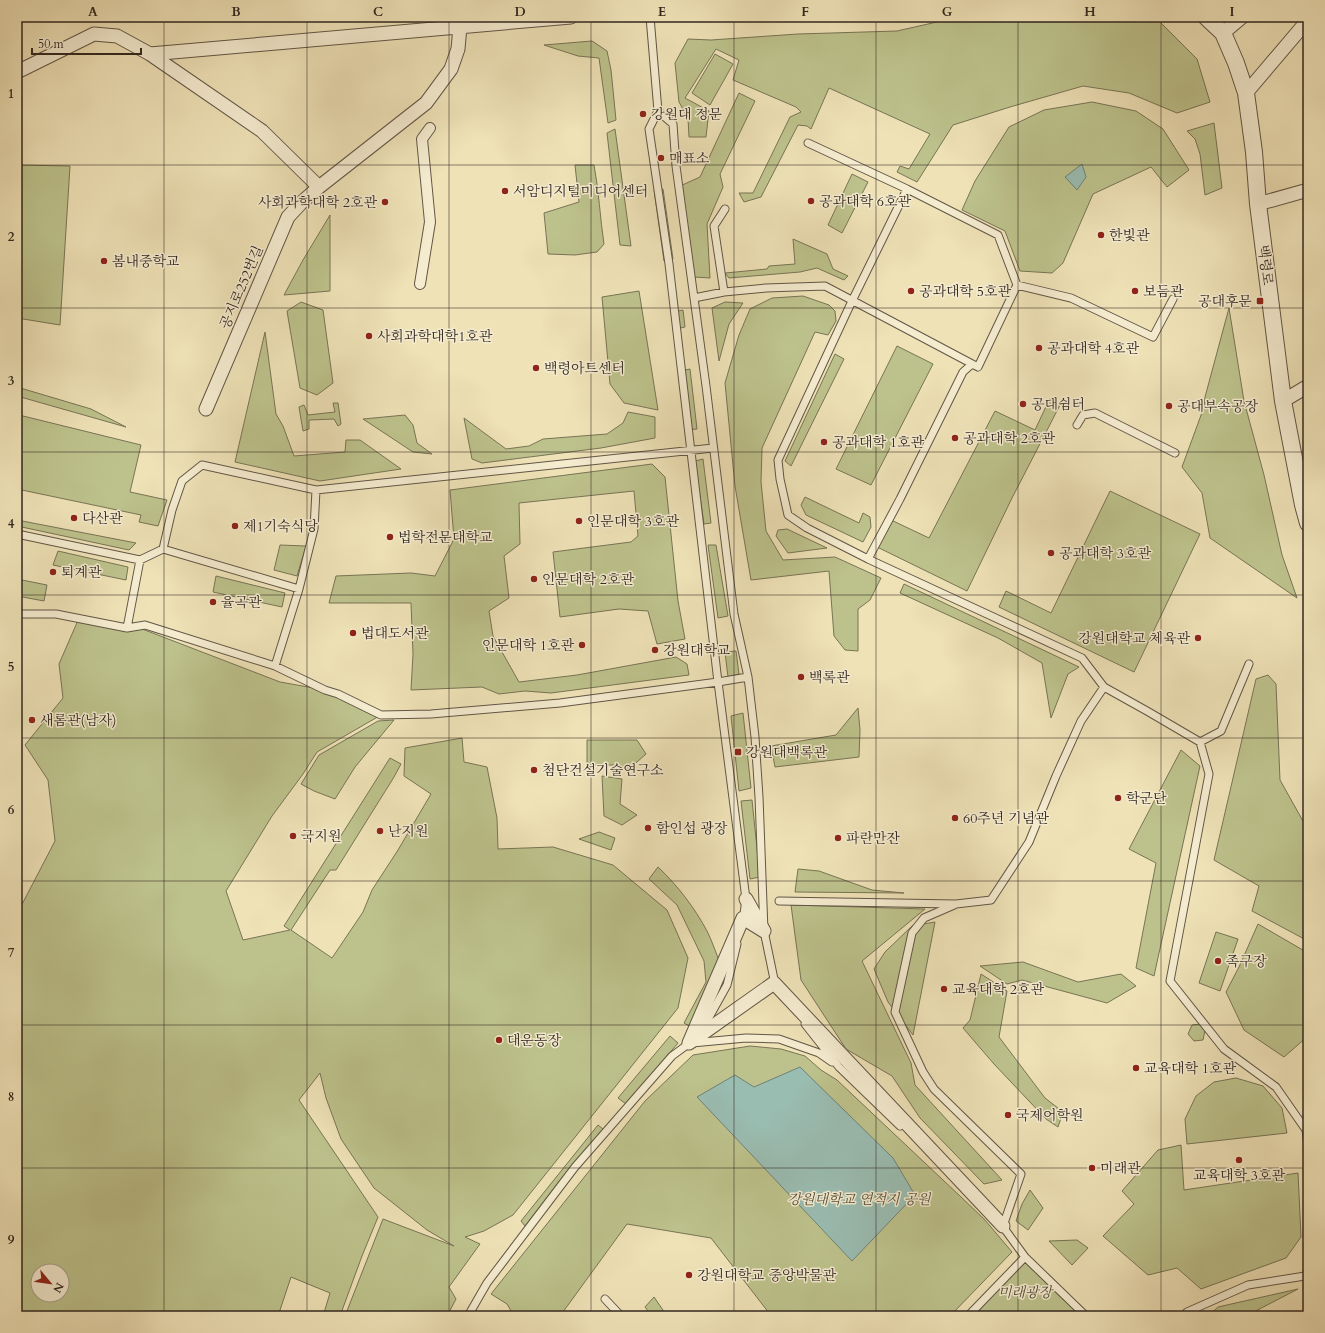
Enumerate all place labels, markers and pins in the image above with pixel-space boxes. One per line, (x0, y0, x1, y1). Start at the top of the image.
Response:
place label: 강원대 정문 (651, 105, 722, 124)
marker: 강원대 정문 (638, 109, 648, 119)
place label: 매표소 (669, 149, 710, 168)
marker: 매표소 (656, 153, 666, 163)
place label: 서암디지털미디어센터 (513, 182, 648, 201)
marker: 서암디지털미디어센터 (500, 186, 510, 196)
place label: 공과대학 6호관 (819, 192, 912, 211)
place label: 사회과학대학 2호관 (258, 193, 377, 212)
marker: 공과대학 6호관 (806, 196, 816, 206)
marker: 사회과학대학 2호관 (380, 197, 390, 207)
place label: 한빛관 (1109, 226, 1150, 245)
marker: 한빛관 (1096, 230, 1106, 240)
place label: 봄내중학교 (112, 252, 180, 271)
marker: 봄내중학교 (99, 256, 109, 266)
place label: 공과대학 5호관 (919, 282, 1012, 301)
place label: 보듬관 (1143, 282, 1184, 301)
marker: 공과대학 5호관 (906, 286, 916, 296)
marker: 보듬관 (1130, 286, 1140, 296)
place label: 공대후문 (1198, 292, 1252, 311)
marker: 공대후문 (1255, 296, 1265, 306)
place label: 사회과학대학1호관 (377, 327, 493, 346)
marker: 사회과학대학1호관 (364, 331, 374, 341)
place label: 공과대학 4호관 (1047, 339, 1140, 358)
marker: 공과대학 4호관 (1034, 343, 1044, 353)
place label: 백령아트센터 (544, 359, 625, 378)
marker: 백령아트센터 (531, 363, 541, 373)
place label: 공대쉼터 (1031, 395, 1085, 414)
place label: 공대부속공장 (1177, 397, 1259, 416)
marker: 공대쉼터 (1018, 399, 1028, 409)
marker: 공대부속공장 (1164, 401, 1174, 411)
place label: 공과대학 2호관 (963, 429, 1056, 448)
place label: 공과대학 1호관 (832, 433, 925, 452)
marker: 공과대학 2호관 (950, 433, 960, 443)
marker: 공과대학 1호관 (819, 437, 829, 447)
place label: 다산관 (82, 509, 123, 528)
place label: 인문대학 3호관 (587, 512, 680, 531)
marker: 다산관 (69, 513, 79, 523)
marker: 인문대학 3호관 (574, 516, 584, 526)
place label: 제1기숙식당 (243, 517, 318, 536)
marker: 제1기숙식당 (230, 521, 240, 531)
place label: 법학전문대학교 (398, 528, 493, 547)
marker: 법학전문대학교 (385, 532, 395, 542)
place label: 공과대학 3호관 (1059, 544, 1152, 563)
marker: 공과대학 3호관 (1046, 548, 1056, 558)
place label: 퇴계관 (61, 563, 102, 582)
marker: 퇴계관 (48, 567, 58, 577)
place label: 인문대학 2호관 (542, 570, 635, 589)
marker: 인문대학 2호관 (529, 574, 539, 584)
place label: 율곡관 (221, 593, 262, 612)
marker: 율곡관 (208, 597, 218, 607)
place label: 법대도서관 (361, 624, 429, 643)
marker: 법대도서관 (348, 628, 358, 638)
place label: 강원대학교 체육관 (1078, 629, 1190, 648)
marker: 강원대학교 체육관 (1193, 633, 1203, 643)
place label: 인문대학 1호관 (482, 636, 574, 655)
marker: 인문대학 1호관 (577, 640, 587, 650)
place label: 강원대학교 (663, 641, 731, 660)
marker: 강원대학교 (650, 645, 660, 655)
place label: 백록관 (809, 668, 850, 687)
marker: 백록관 (796, 672, 806, 682)
place label: 새롬관(남자) (40, 711, 117, 730)
marker: 새롬관(남자) (27, 715, 37, 725)
place label: 강원대백록관 (746, 743, 828, 762)
marker: 강원대백록관 (733, 747, 743, 757)
place label: 첨단건설기술연구소 (542, 761, 664, 780)
marker: 첨단건설기술연구소 (529, 765, 539, 775)
place label: 학군단 (1126, 789, 1167, 808)
marker: 학군단 (1113, 793, 1123, 803)
place label: 60주년 기념관 (963, 809, 1049, 828)
marker: 60주년 기념관 (950, 813, 960, 823)
place label: 함인섭 광장 (656, 819, 728, 838)
place label: 난지원 (388, 822, 429, 841)
marker: 함인섭 광장 (643, 823, 653, 833)
marker: 난지원 (375, 826, 385, 836)
place label: 국지원 (301, 827, 342, 846)
place label: 파란만잔 (846, 829, 901, 848)
marker: 국지원 (288, 831, 298, 841)
marker: 파란만잔 (833, 833, 843, 843)
place label: 족구장 (1226, 952, 1267, 971)
marker: 족구장 (1213, 956, 1223, 966)
place label: 교육대학 2호관 (952, 980, 1045, 999)
marker: 교육대학 2호관 (939, 984, 949, 994)
place label: 대운동장 (507, 1031, 562, 1050)
marker: 대운동장 (494, 1035, 504, 1045)
place label: 교육대학 1호관 (1144, 1059, 1237, 1078)
marker: 교육대학 1호관 (1131, 1063, 1141, 1073)
place label: 국제어학원 (1016, 1106, 1084, 1125)
marker: 국제어학원 (1003, 1110, 1013, 1120)
marker: 교육대학 3호관 (1234, 1155, 1244, 1165)
place label: 미래관 (1100, 1159, 1141, 1178)
marker: 미래관 (1087, 1163, 1097, 1173)
place label: 교육대학 3호관 (1193, 1166, 1286, 1185)
place label: 강원대학교 중앙박물관 (697, 1266, 836, 1285)
marker: 강원대학교 중앙박물관 (684, 1270, 694, 1280)

